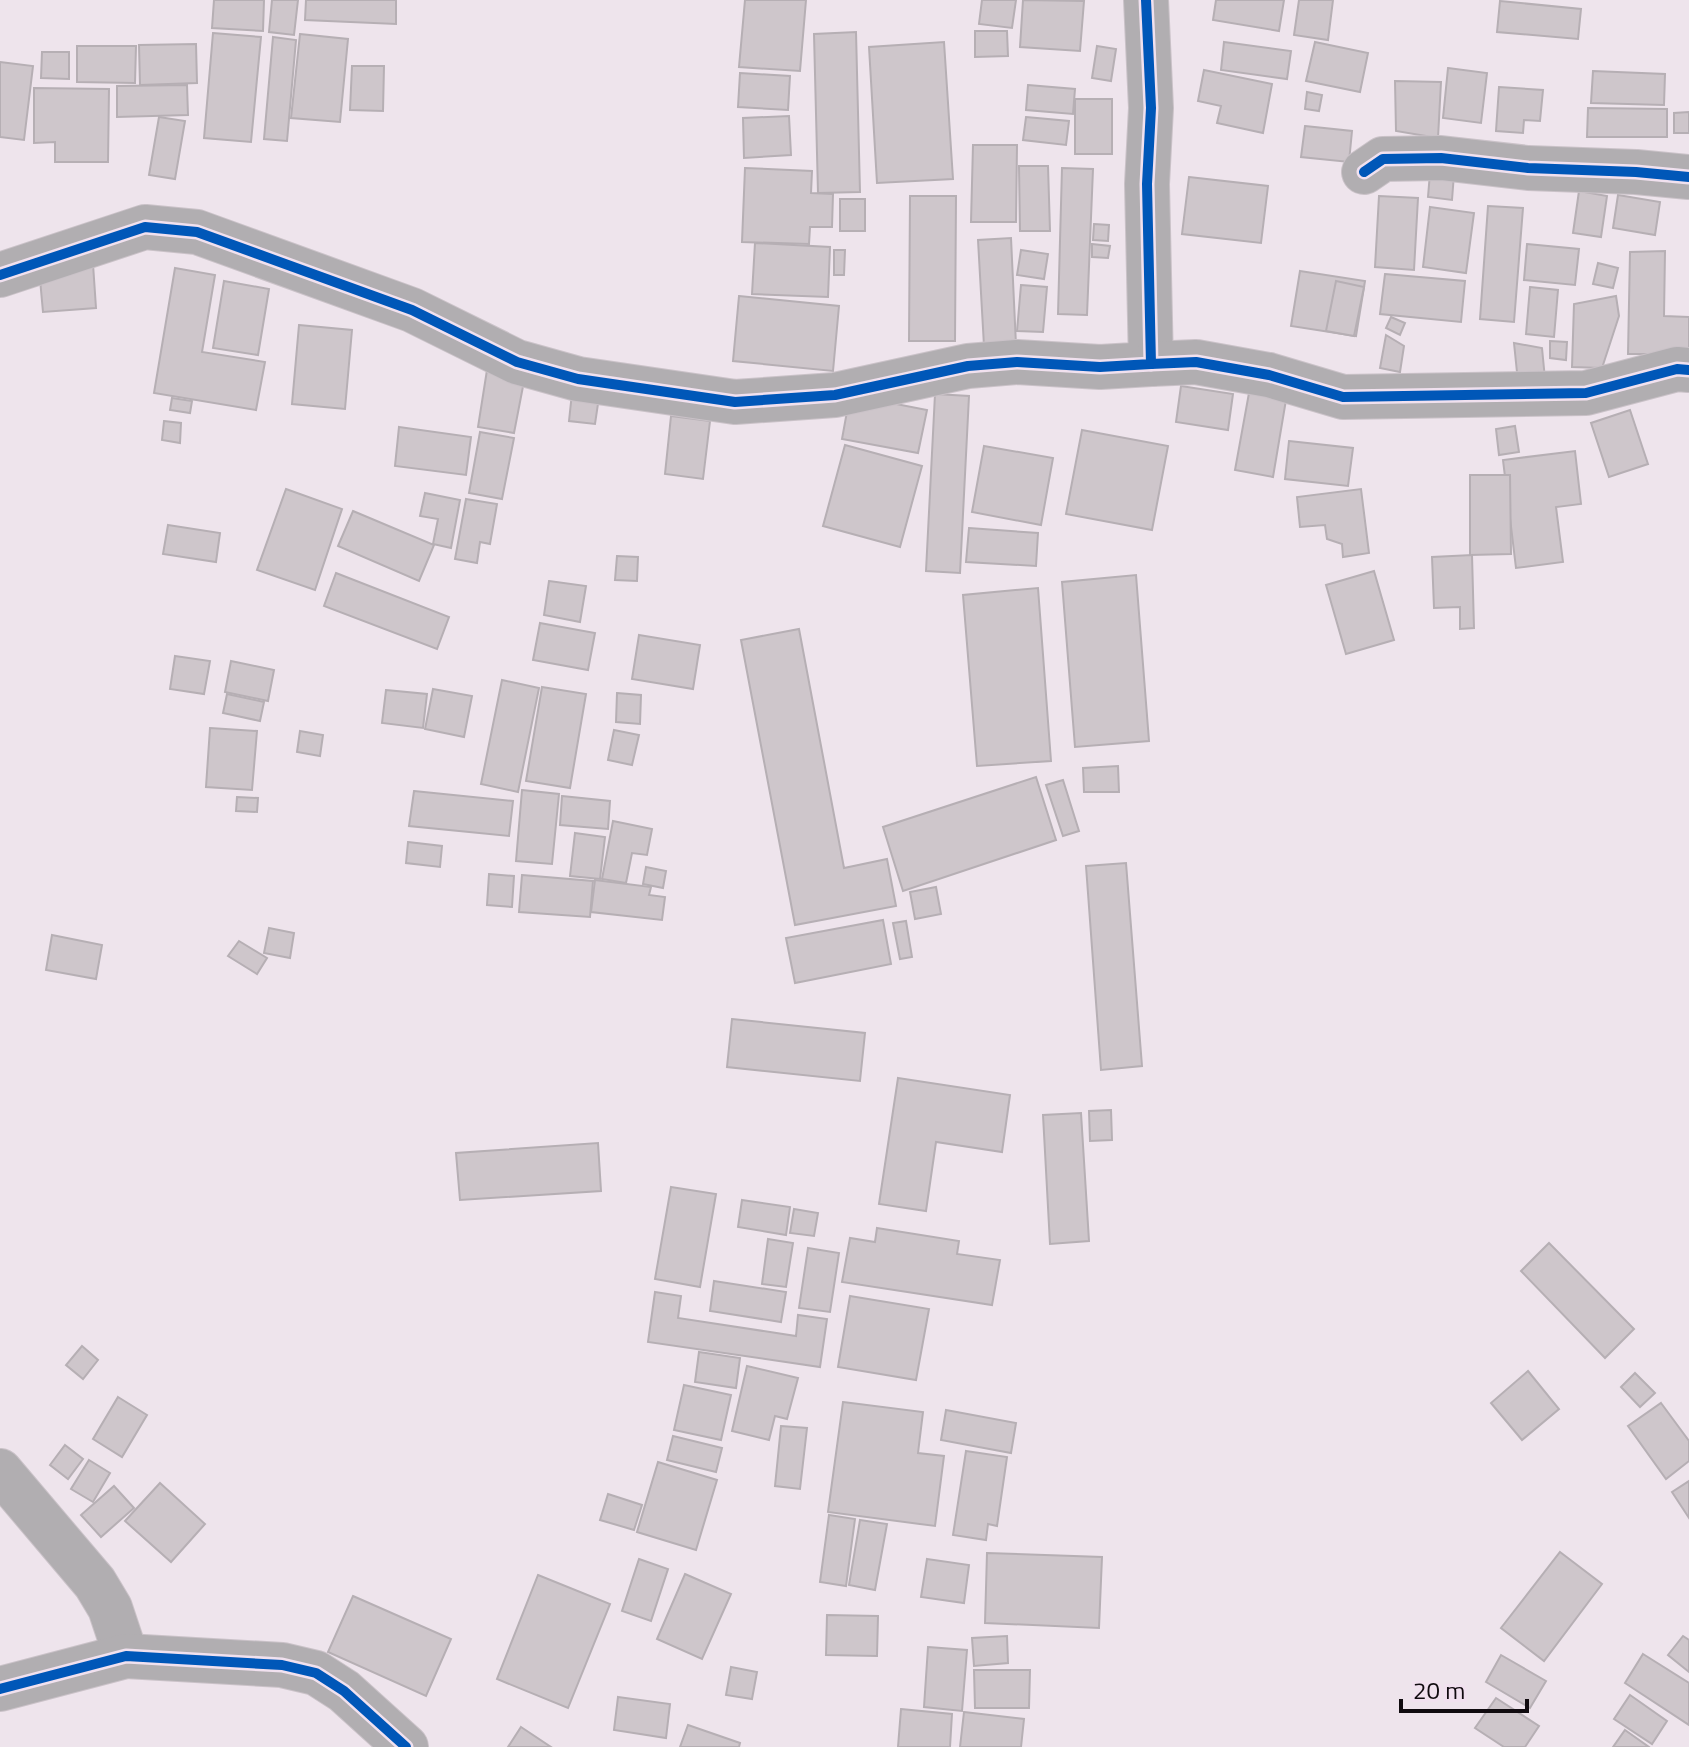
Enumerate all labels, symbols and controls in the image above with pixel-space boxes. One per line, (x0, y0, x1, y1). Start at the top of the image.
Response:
scale bar (1401, 1663, 1527, 1713)
text: 20 m (1413, 1672, 1465, 1708)

